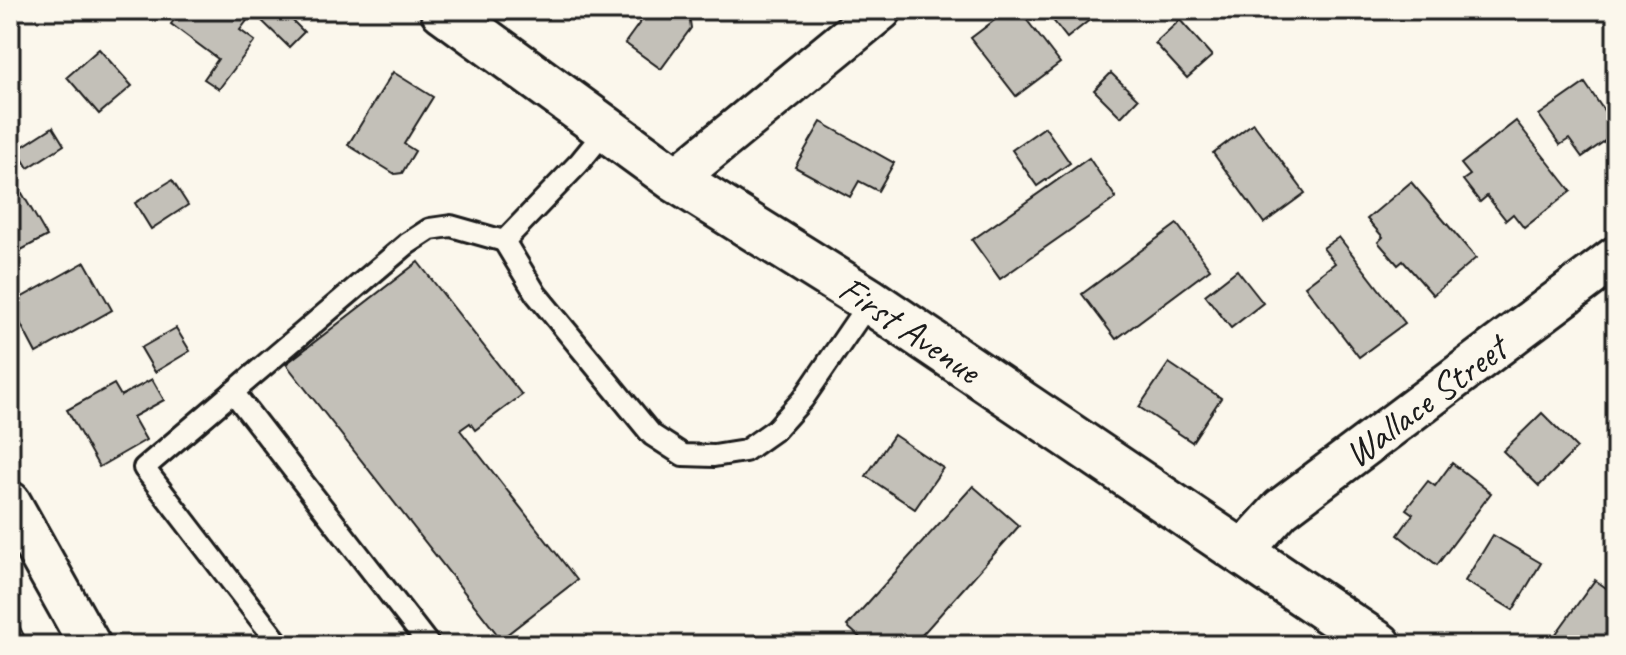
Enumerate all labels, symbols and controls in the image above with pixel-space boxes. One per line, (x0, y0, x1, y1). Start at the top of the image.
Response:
street label: First Avenue (830, 265, 992, 395)
street label: Wallace Street (1335, 322, 1520, 478)

